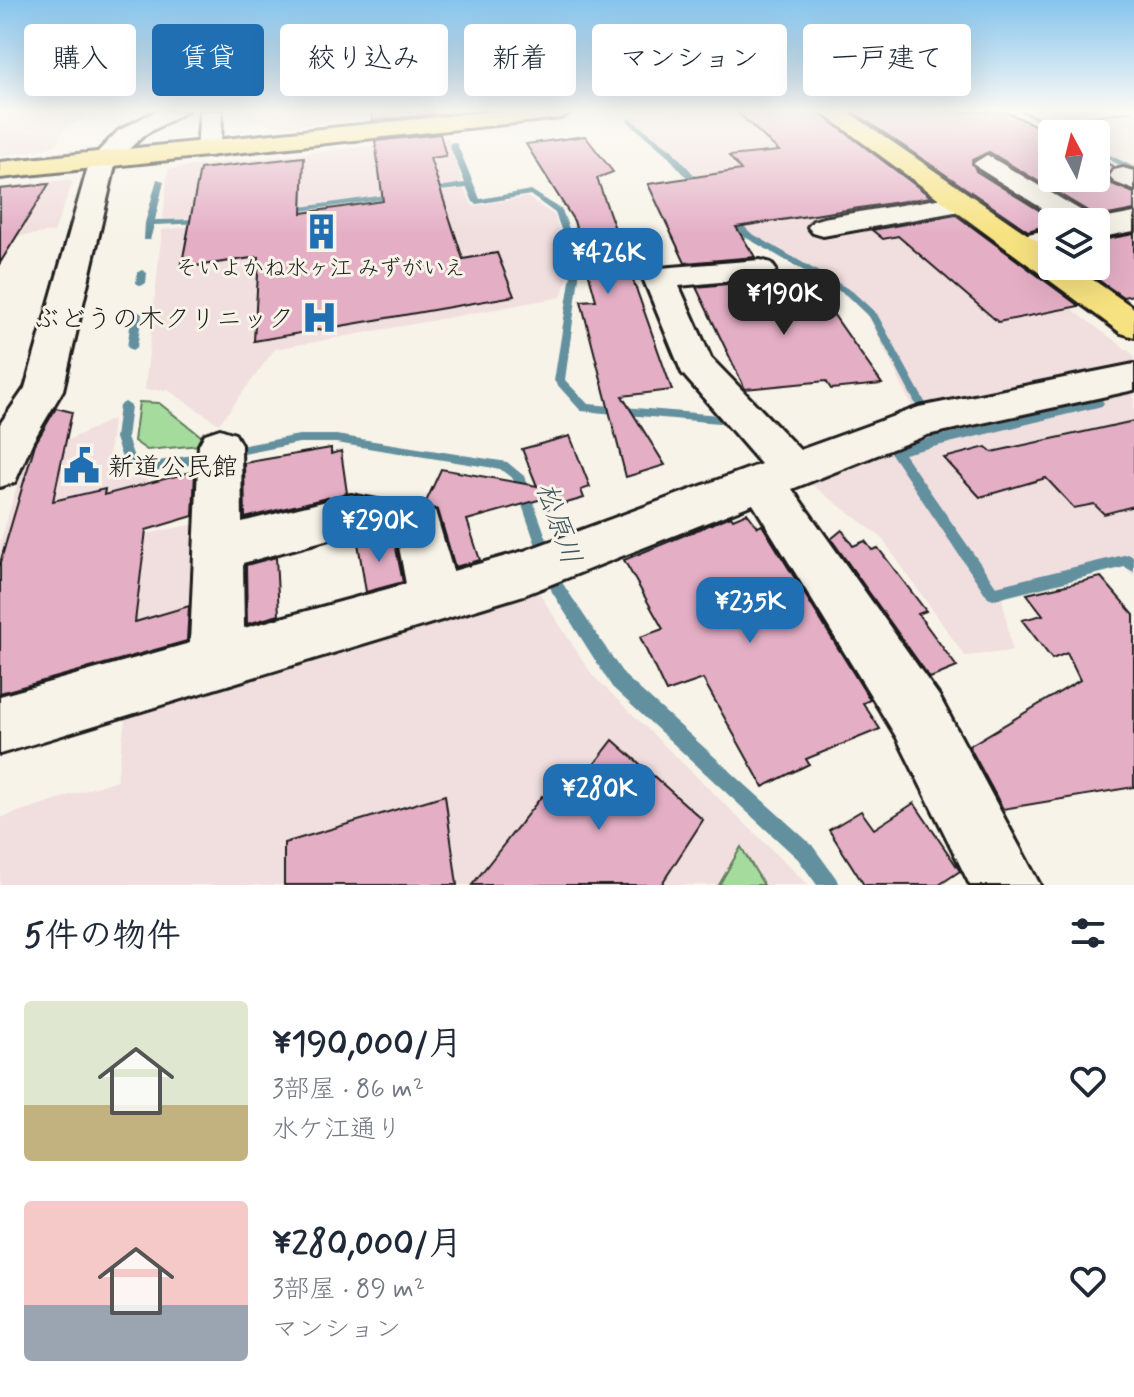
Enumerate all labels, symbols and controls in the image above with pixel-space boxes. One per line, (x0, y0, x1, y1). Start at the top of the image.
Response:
chip: 購入 (24, 24, 136, 96)
chip: 賃貸 (152, 24, 264, 96)
chip: 絞り込み (280, 24, 448, 96)
chip: 新着 (464, 24, 576, 96)
chip: マンション (592, 24, 787, 96)
chip: 一戸建て (803, 24, 971, 96)
north arrow (1038, 120, 1110, 192)
map controls (1038, 120, 1110, 280)
button: layers (1038, 208, 1110, 280)
building icon: そいよかね水ヶ江 みずがいえ (302, 212, 340, 250)
pin: ¥426K (552, 228, 664, 296)
text: ¥426K (571, 237, 645, 271)
place label: そいよかね水ヶ江 みずがいえ (176, 255, 466, 283)
pin: ¥190K (728, 269, 840, 337)
text: ¥190K (746, 278, 822, 312)
hospital icon: ぶどうの木クリニック (301, 299, 339, 337)
place label: ぶどうの木クリニック (33, 303, 294, 337)
public building icon: 新道公民館 (63, 447, 101, 485)
place label: 新道公民館 (108, 451, 238, 485)
water label: 松原川 (526, 478, 589, 570)
pin: ¥290K (323, 496, 435, 564)
text: ¥290K (340, 505, 418, 539)
pin: ¥235K (694, 577, 806, 645)
text: ¥235K (714, 586, 786, 620)
pin: ¥280K (543, 764, 655, 832)
text: ¥280K (561, 773, 637, 807)
icon: filters (1066, 911, 1110, 955)
text: 5件の物件 (24, 914, 180, 959)
text: ¥190,000/月 (272, 1022, 463, 1067)
icon: home (88, 1033, 184, 1129)
icon: heart (1066, 1059, 1110, 1103)
text: 3部屋 · 86 m² (272, 1073, 424, 1107)
text: 水ケ江通り (272, 1113, 402, 1147)
text: ¥280,000/月 (272, 1222, 462, 1267)
icon: home (88, 1233, 184, 1329)
icon: heart (1066, 1259, 1110, 1303)
text: 3部屋 · 89 m² (272, 1273, 425, 1307)
text: マンション (272, 1313, 401, 1347)

